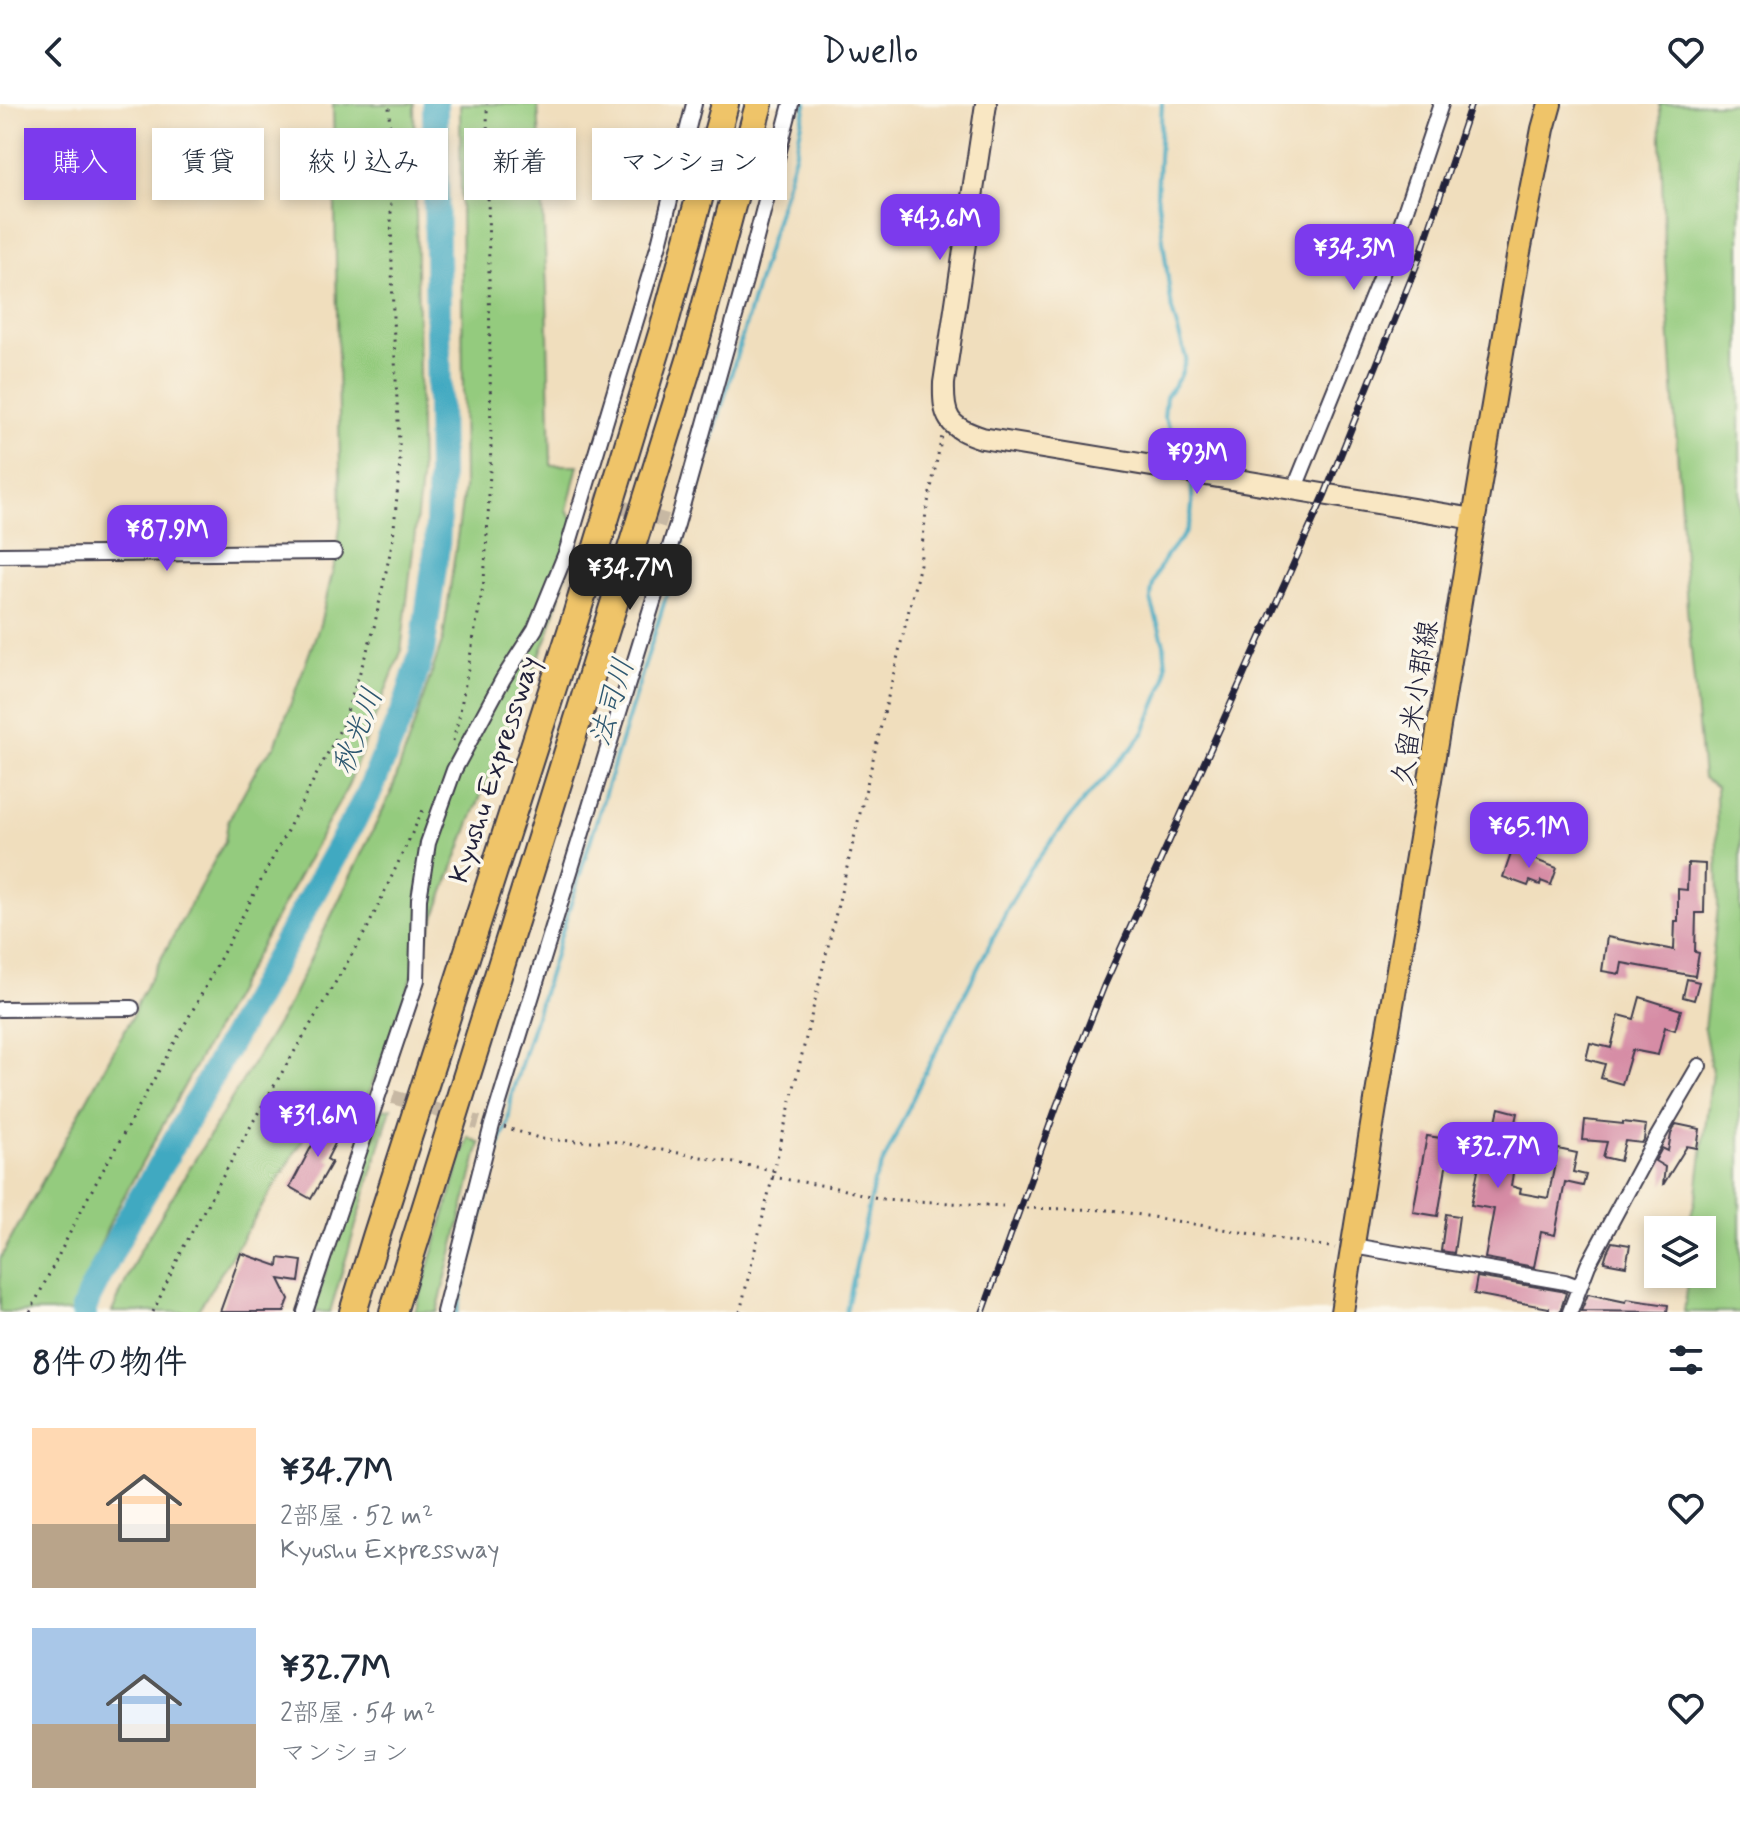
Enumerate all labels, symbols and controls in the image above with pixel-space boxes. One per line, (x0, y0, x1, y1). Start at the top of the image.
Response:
text: Dwello (822, 29, 918, 76)
icon: back (32, 30, 76, 74)
icon: heart (1664, 30, 1708, 74)
chip: 購入 (24, 128, 136, 200)
chip: 賃貸 (152, 128, 264, 200)
chip: 絞り込み (280, 128, 448, 200)
chip: 新着 (464, 128, 576, 200)
chip: マンション (592, 128, 787, 200)
pin: ¥43.6M (875, 194, 1005, 262)
text: ¥43.6M (899, 203, 981, 237)
pin: ¥34.3M (1289, 224, 1419, 292)
text: ¥34.3M (1313, 233, 1395, 267)
pin: ¥93M (1150, 428, 1244, 496)
text: ¥93M (1166, 437, 1228, 471)
pin: ¥87.9M (102, 505, 232, 573)
text: ¥87.9M (125, 514, 209, 548)
pin: ¥34.7M (565, 544, 695, 612)
text: ¥34.7M (587, 553, 673, 587)
street label: 久留米小郡線 (1385, 618, 1448, 789)
street label: Kyushu Expressway (441, 652, 549, 888)
water label: 法司川 (581, 654, 644, 751)
water label: 秋光川 (324, 683, 393, 781)
pin: ¥65.1M (1464, 802, 1594, 870)
text: ¥65.1M (1488, 811, 1570, 845)
pin: ¥31.6M (253, 1091, 383, 1159)
text: ¥31.6M (278, 1100, 358, 1134)
pin: ¥32.7M (1433, 1122, 1563, 1190)
text: ¥32.7M (1456, 1131, 1540, 1165)
map controls (1644, 1216, 1716, 1288)
button: layers (1644, 1216, 1716, 1288)
icon: filters (1664, 1338, 1708, 1382)
text: 8件の物件 (32, 1341, 187, 1386)
text: ¥34.7M (280, 1449, 393, 1494)
icon: home (96, 1460, 192, 1556)
icon: heart (1664, 1486, 1708, 1530)
text: 2部屋 · 52 m² (280, 1500, 433, 1534)
text: Kyushu Expressway (280, 1534, 500, 1568)
text: ¥32.7M (280, 1646, 390, 1691)
icon: home (96, 1660, 192, 1756)
icon: heart (1664, 1686, 1708, 1730)
text: 2部屋 · 54 m² (280, 1697, 435, 1731)
text: マンション (280, 1737, 409, 1771)

